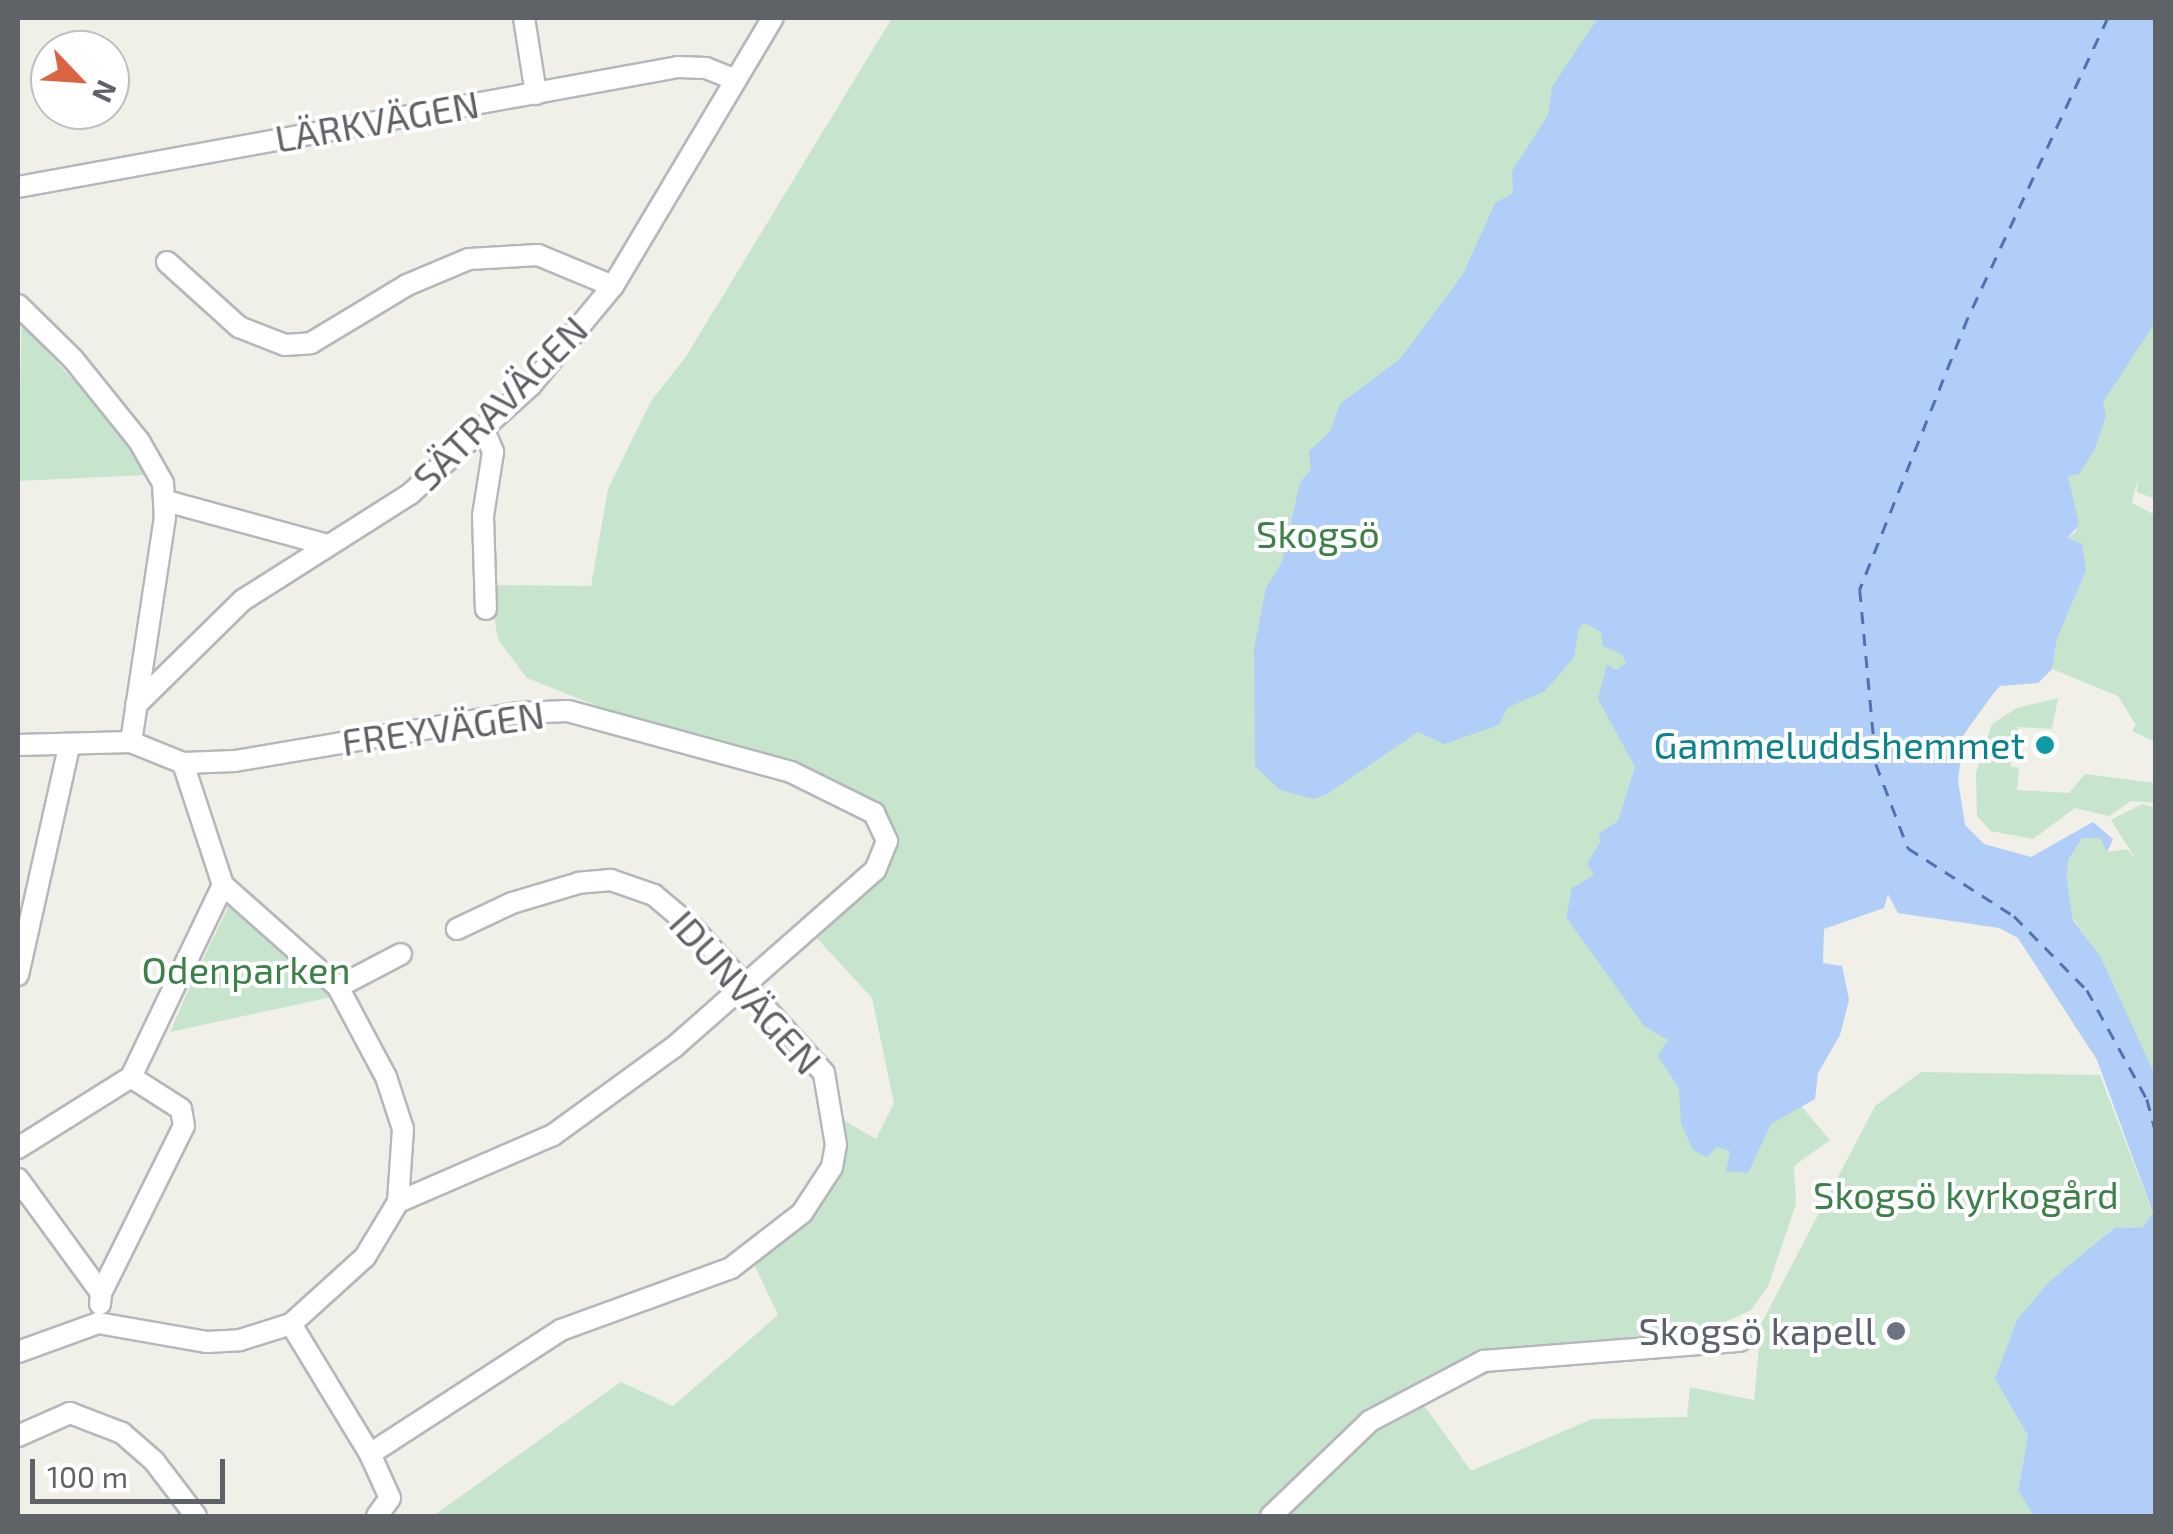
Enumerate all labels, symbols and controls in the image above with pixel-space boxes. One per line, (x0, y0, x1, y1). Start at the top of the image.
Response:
north arrow (30, 30, 130, 130)
text: N (86, 75, 125, 108)
street label: LÄRKVÄGEN (271, 81, 483, 161)
street label: SÄTRAVÄGEN (403, 306, 597, 500)
park label: Skogsö (1256, 511, 1380, 557)
street label: FREYVÄGEN (339, 691, 547, 765)
place label: Gammeluddshemmet (1654, 722, 2025, 768)
marker: Gammeluddshemmet (2034, 734, 2056, 756)
street label: IDUNVÄGEN (661, 901, 831, 1083)
park label: Odenparken (141, 947, 351, 993)
park label: Skogsö kyrkogård (1813, 1172, 2119, 1218)
place label: Skogsö kapell (1639, 1308, 1876, 1354)
marker: Skogsö kapell (1885, 1320, 1907, 1342)
scale bar (35, 1439, 230, 1501)
text: 100 m (47, 1458, 128, 1494)

